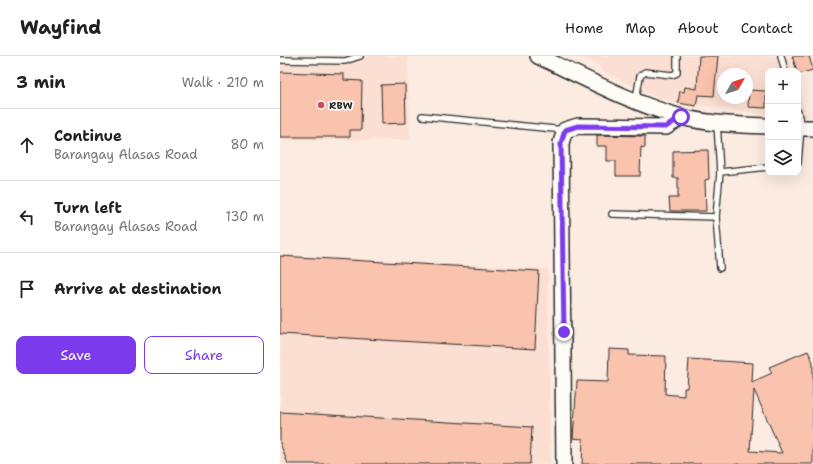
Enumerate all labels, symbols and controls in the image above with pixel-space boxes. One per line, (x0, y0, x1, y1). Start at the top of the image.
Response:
text: Wayfind (20, 15, 101, 40)
text: Home (565, 19, 604, 37)
text: Map (626, 19, 656, 37)
text: About (678, 19, 719, 37)
text: Contact (741, 19, 793, 37)
north arrow (717, 68, 753, 104)
map controls (765, 68, 801, 176)
button: + (765, 68, 801, 104)
text: 3 min (16, 71, 66, 93)
text: Walk · 210 m (182, 74, 264, 91)
place label: RBW (329, 99, 353, 112)
marker: RBW (316, 100, 326, 110)
button: − (765, 104, 801, 140)
route start (672, 108, 690, 126)
text: Continue (54, 126, 122, 146)
icon: ahead (16, 134, 38, 156)
text: 80 m (230, 136, 264, 153)
button: layers (765, 140, 801, 176)
text: Barangay Alasas Road (54, 146, 198, 163)
text: Turn left (54, 198, 122, 218)
icon: left (16, 206, 38, 228)
text: 130 m (226, 208, 264, 225)
text: Barangay Alasas Road (54, 218, 198, 235)
icon: arrive (16, 278, 38, 300)
text: Arrive at destination (54, 279, 222, 299)
route end (555, 323, 573, 341)
button: Save (16, 336, 136, 374)
button: Share (144, 336, 264, 374)

